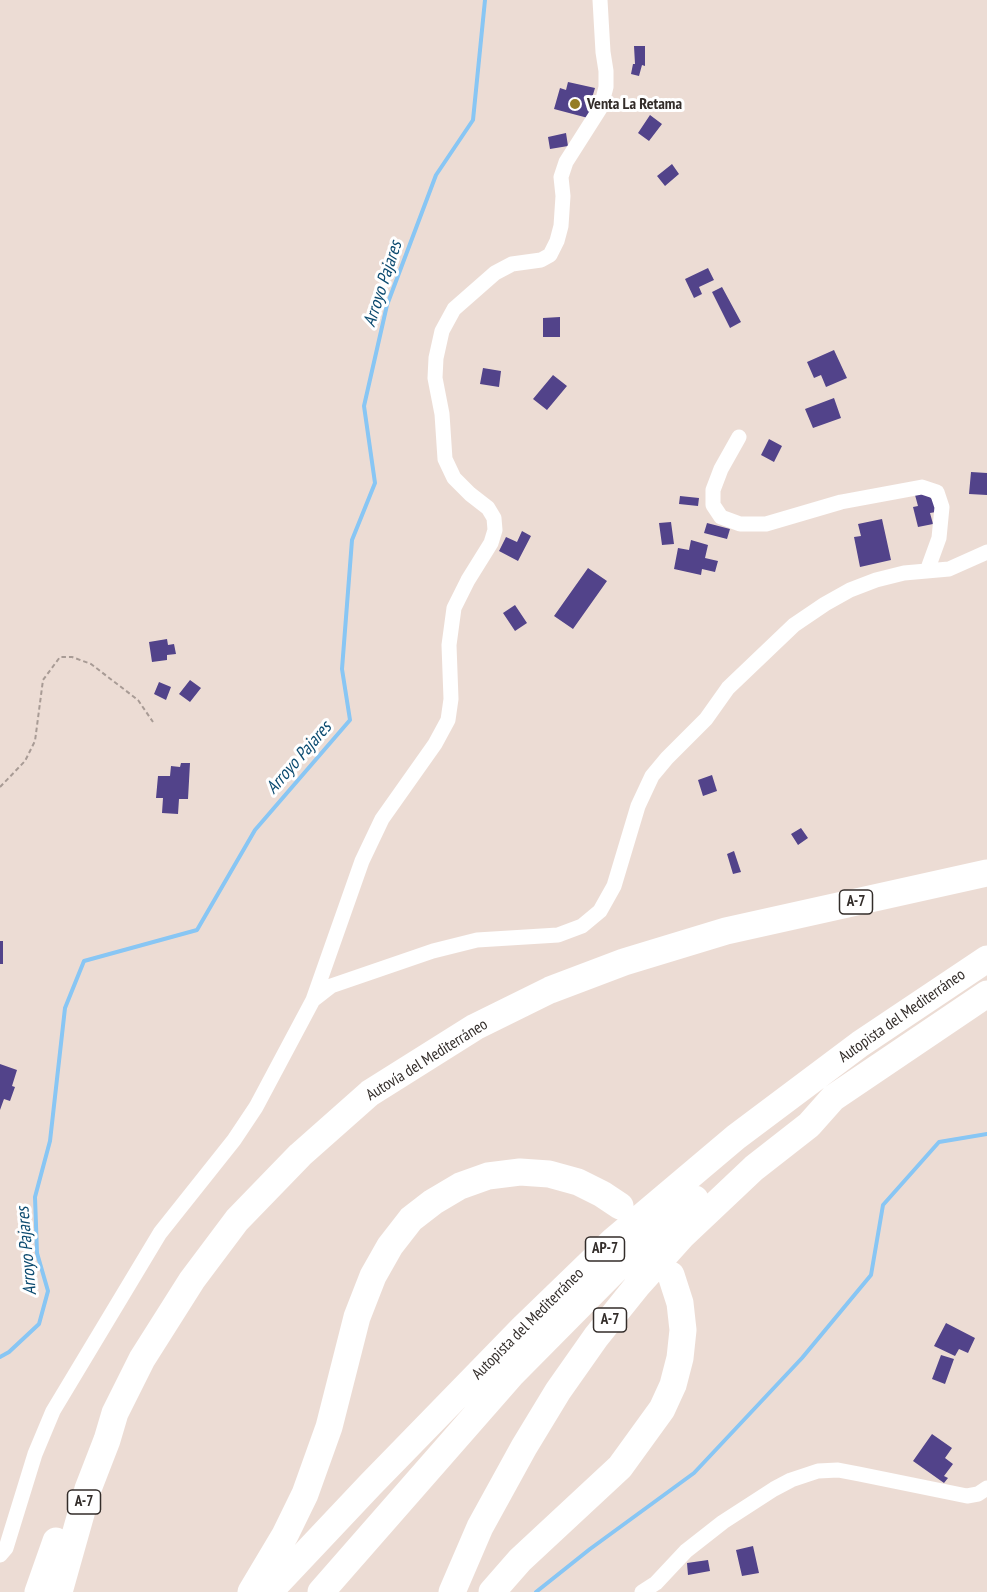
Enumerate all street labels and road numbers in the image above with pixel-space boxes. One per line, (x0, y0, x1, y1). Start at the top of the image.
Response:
road number: A-7 (840, 890, 872, 914)
street label: Autopista del Mediterráneo (835, 965, 969, 1067)
street label: Autovía del Mediterráneo (363, 1015, 491, 1105)
road number: AP-7 (586, 1237, 624, 1261)
street label: Autopista del Mediterráneo (468, 1264, 588, 1384)
road number: A-7 (594, 1308, 626, 1332)
road number: A-7 (68, 1490, 100, 1514)

